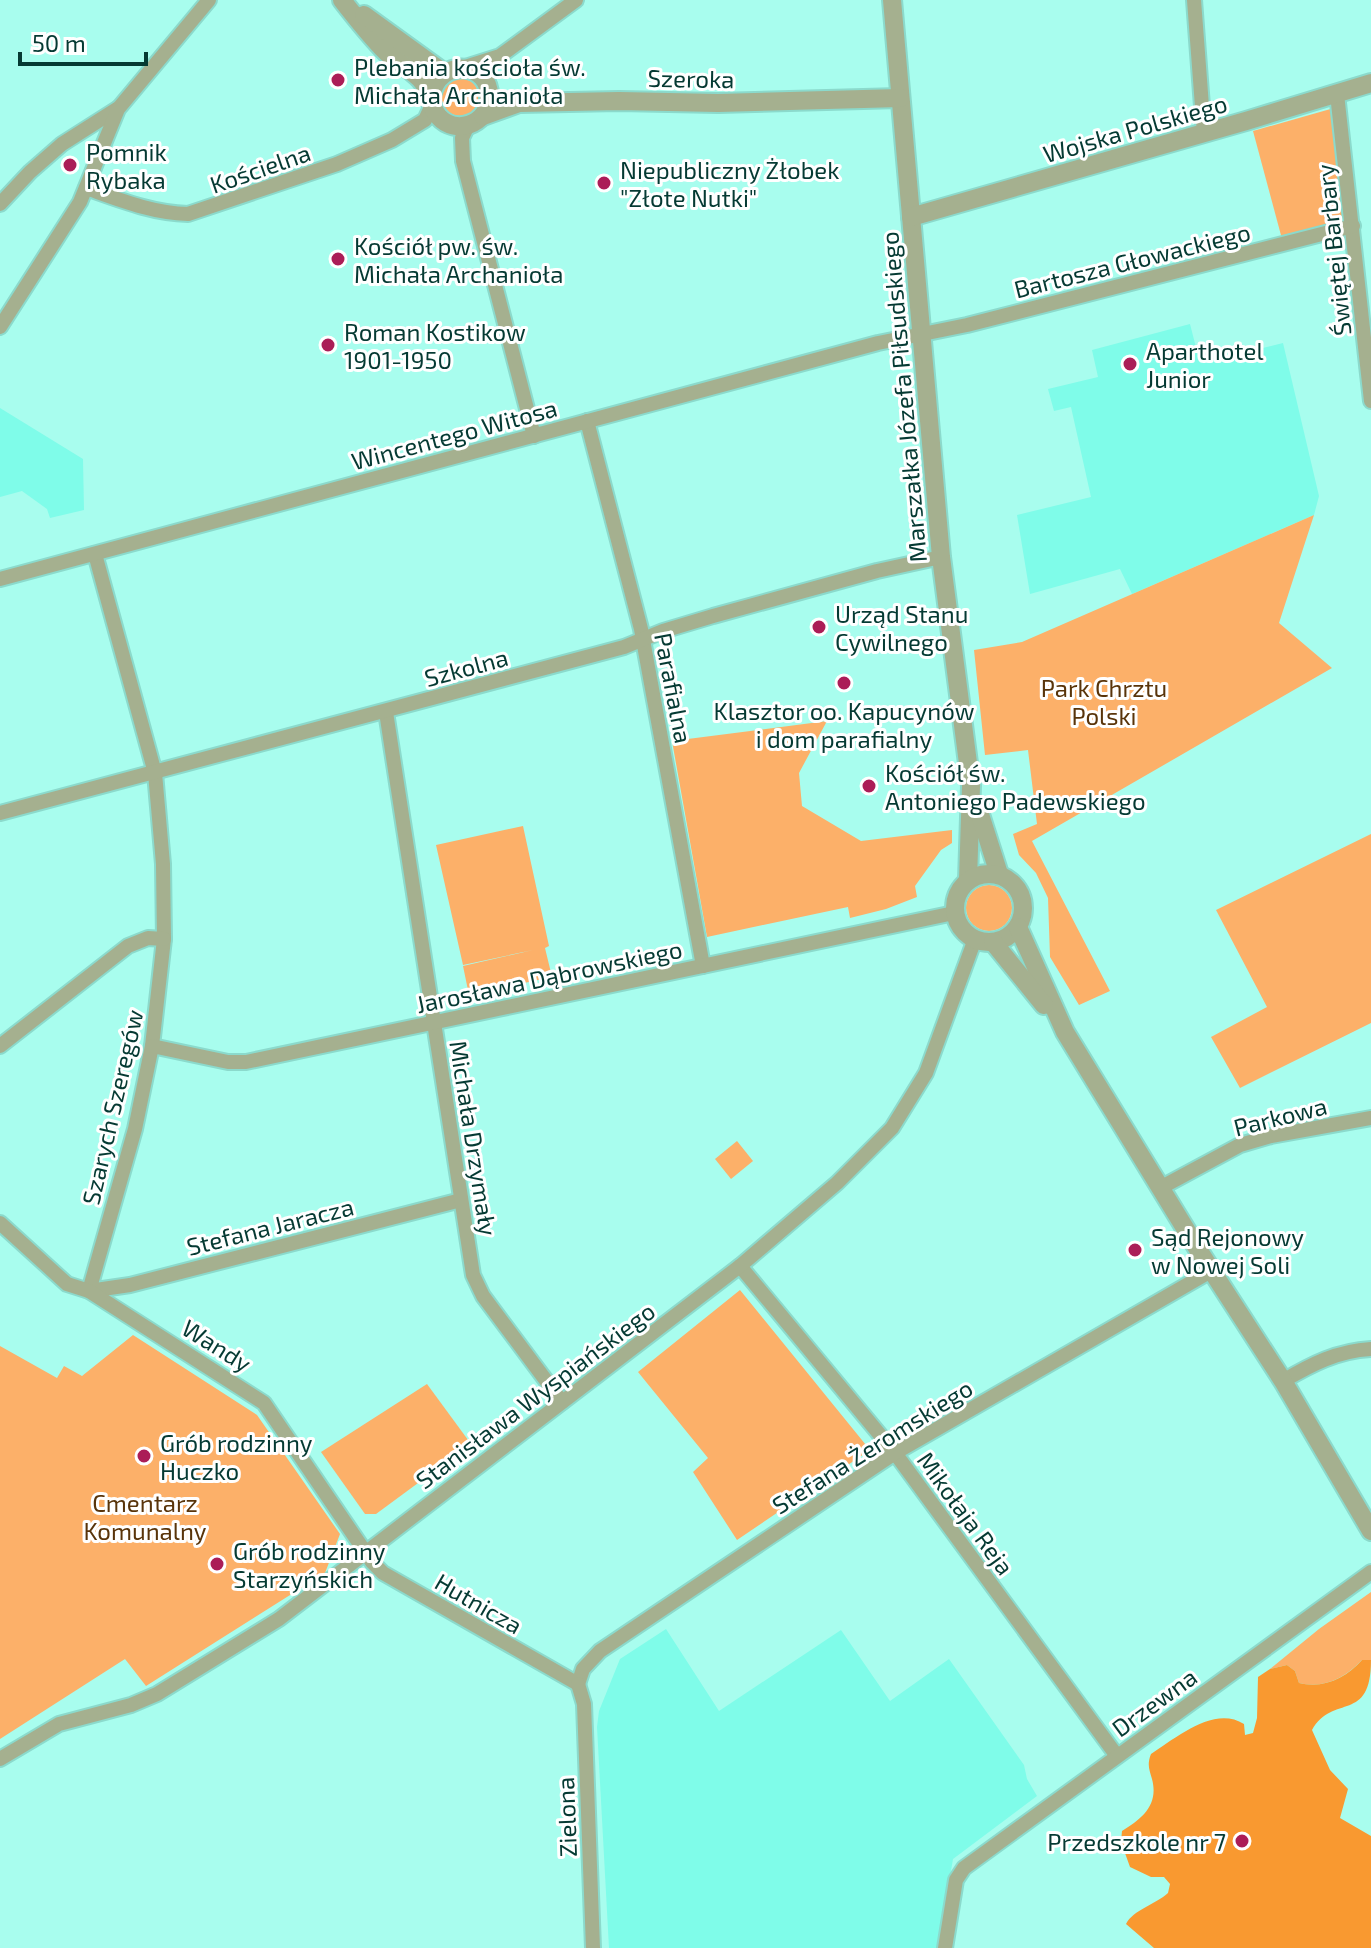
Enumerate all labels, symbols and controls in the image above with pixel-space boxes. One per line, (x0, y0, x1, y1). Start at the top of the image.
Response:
scale bar (20, 16, 146, 66)
text: 50 m (32, 28, 86, 57)
place label: Plebania kościoła św. Michała Archanioła (354, 52, 586, 109)
street label: Szeroka (647, 63, 735, 93)
marker: Plebania kościoła św. Michała Archanioła (329, 71, 347, 89)
street label: Wojska Polskiego (1040, 88, 1230, 168)
place label: Pomnik Rybaka (86, 137, 167, 194)
street label: Kościelna (206, 137, 314, 199)
place label: Niepubliczny Żłobek "Złote Nutki" (620, 155, 839, 212)
marker: Pomnik Rybaka (61, 156, 79, 174)
street label: Świętej Barbary (1310, 163, 1356, 337)
marker: Niepubliczny Żłobek "Złote Nutki" (595, 174, 613, 192)
street label: Bartosza Głowackiego (1011, 217, 1253, 303)
street label: Marszałka Józefa Piłsudskiego (874, 230, 932, 564)
place label: Kościół pw. św. Michała Archanioła (354, 231, 563, 288)
marker: Kościół pw. św. Michała Archanioła (329, 250, 347, 268)
place label: Roman Kostikow 1901-1950 (344, 317, 526, 374)
marker: Roman Kostikow 1901-1950 (319, 336, 337, 354)
place label: Aparthotel Junior (1146, 336, 1264, 393)
marker: Aparthotel Junior (1121, 355, 1139, 373)
street label: Wincentego Witosa (348, 393, 560, 475)
place label: Urząd Stanu Cywilnego (835, 599, 968, 656)
marker: Urząd Stanu Cywilnego (810, 618, 828, 636)
street label: Parafialna (649, 630, 699, 746)
street label: Szkolna (421, 642, 511, 692)
park label: Park Chrztu Polski (1041, 673, 1167, 730)
marker: Klasztor oo. Kapucynów i dom parafialny (835, 674, 853, 692)
place label: Klasztor oo. Kapucynów i dom parafialny (714, 696, 975, 753)
place label: Kościół św. Antoniego Padewskiego (885, 758, 1146, 815)
marker: Kościół św. Antoniego Padewskiego (860, 777, 878, 795)
street label: Jarosława Dąbrowskiego (413, 934, 685, 1018)
street label: Szarych Szeregów (75, 1006, 149, 1207)
street label: Michała Drzymały (444, 1038, 504, 1238)
street label: Parkowa (1230, 1090, 1330, 1142)
street label: Stefana Jaracza (184, 1191, 356, 1261)
place label: Sąd Rejonowy w Nowej Soli (1151, 1222, 1304, 1279)
marker: Sąd Rejonowy w Nowej Soli (1126, 1241, 1144, 1259)
street label: Stanisława Wyspiańskiego (410, 1296, 660, 1494)
street label: Wandy (177, 1313, 257, 1378)
street label: Stefana Żeromskiego (766, 1373, 978, 1519)
place label: Grób rodzinny Huczko (160, 1428, 313, 1485)
street label: Mikołaja Reja (912, 1446, 1020, 1580)
marker: Grób rodzinny Huczko (135, 1447, 153, 1465)
park label: Cmentarz Komunalny (83, 1488, 207, 1545)
place label: Grób rodzinny Starzyńskich (233, 1536, 386, 1593)
marker: Grób rodzinny Starzyńskich (208, 1555, 226, 1573)
street label: Hutnicza (430, 1566, 528, 1640)
street label: Drzewna (1106, 1662, 1202, 1742)
street label: Zielona (550, 1776, 582, 1858)
place label: Przedszkole nr 7 (1047, 1827, 1226, 1856)
marker: Przedszkole nr 7 (1233, 1832, 1251, 1850)

